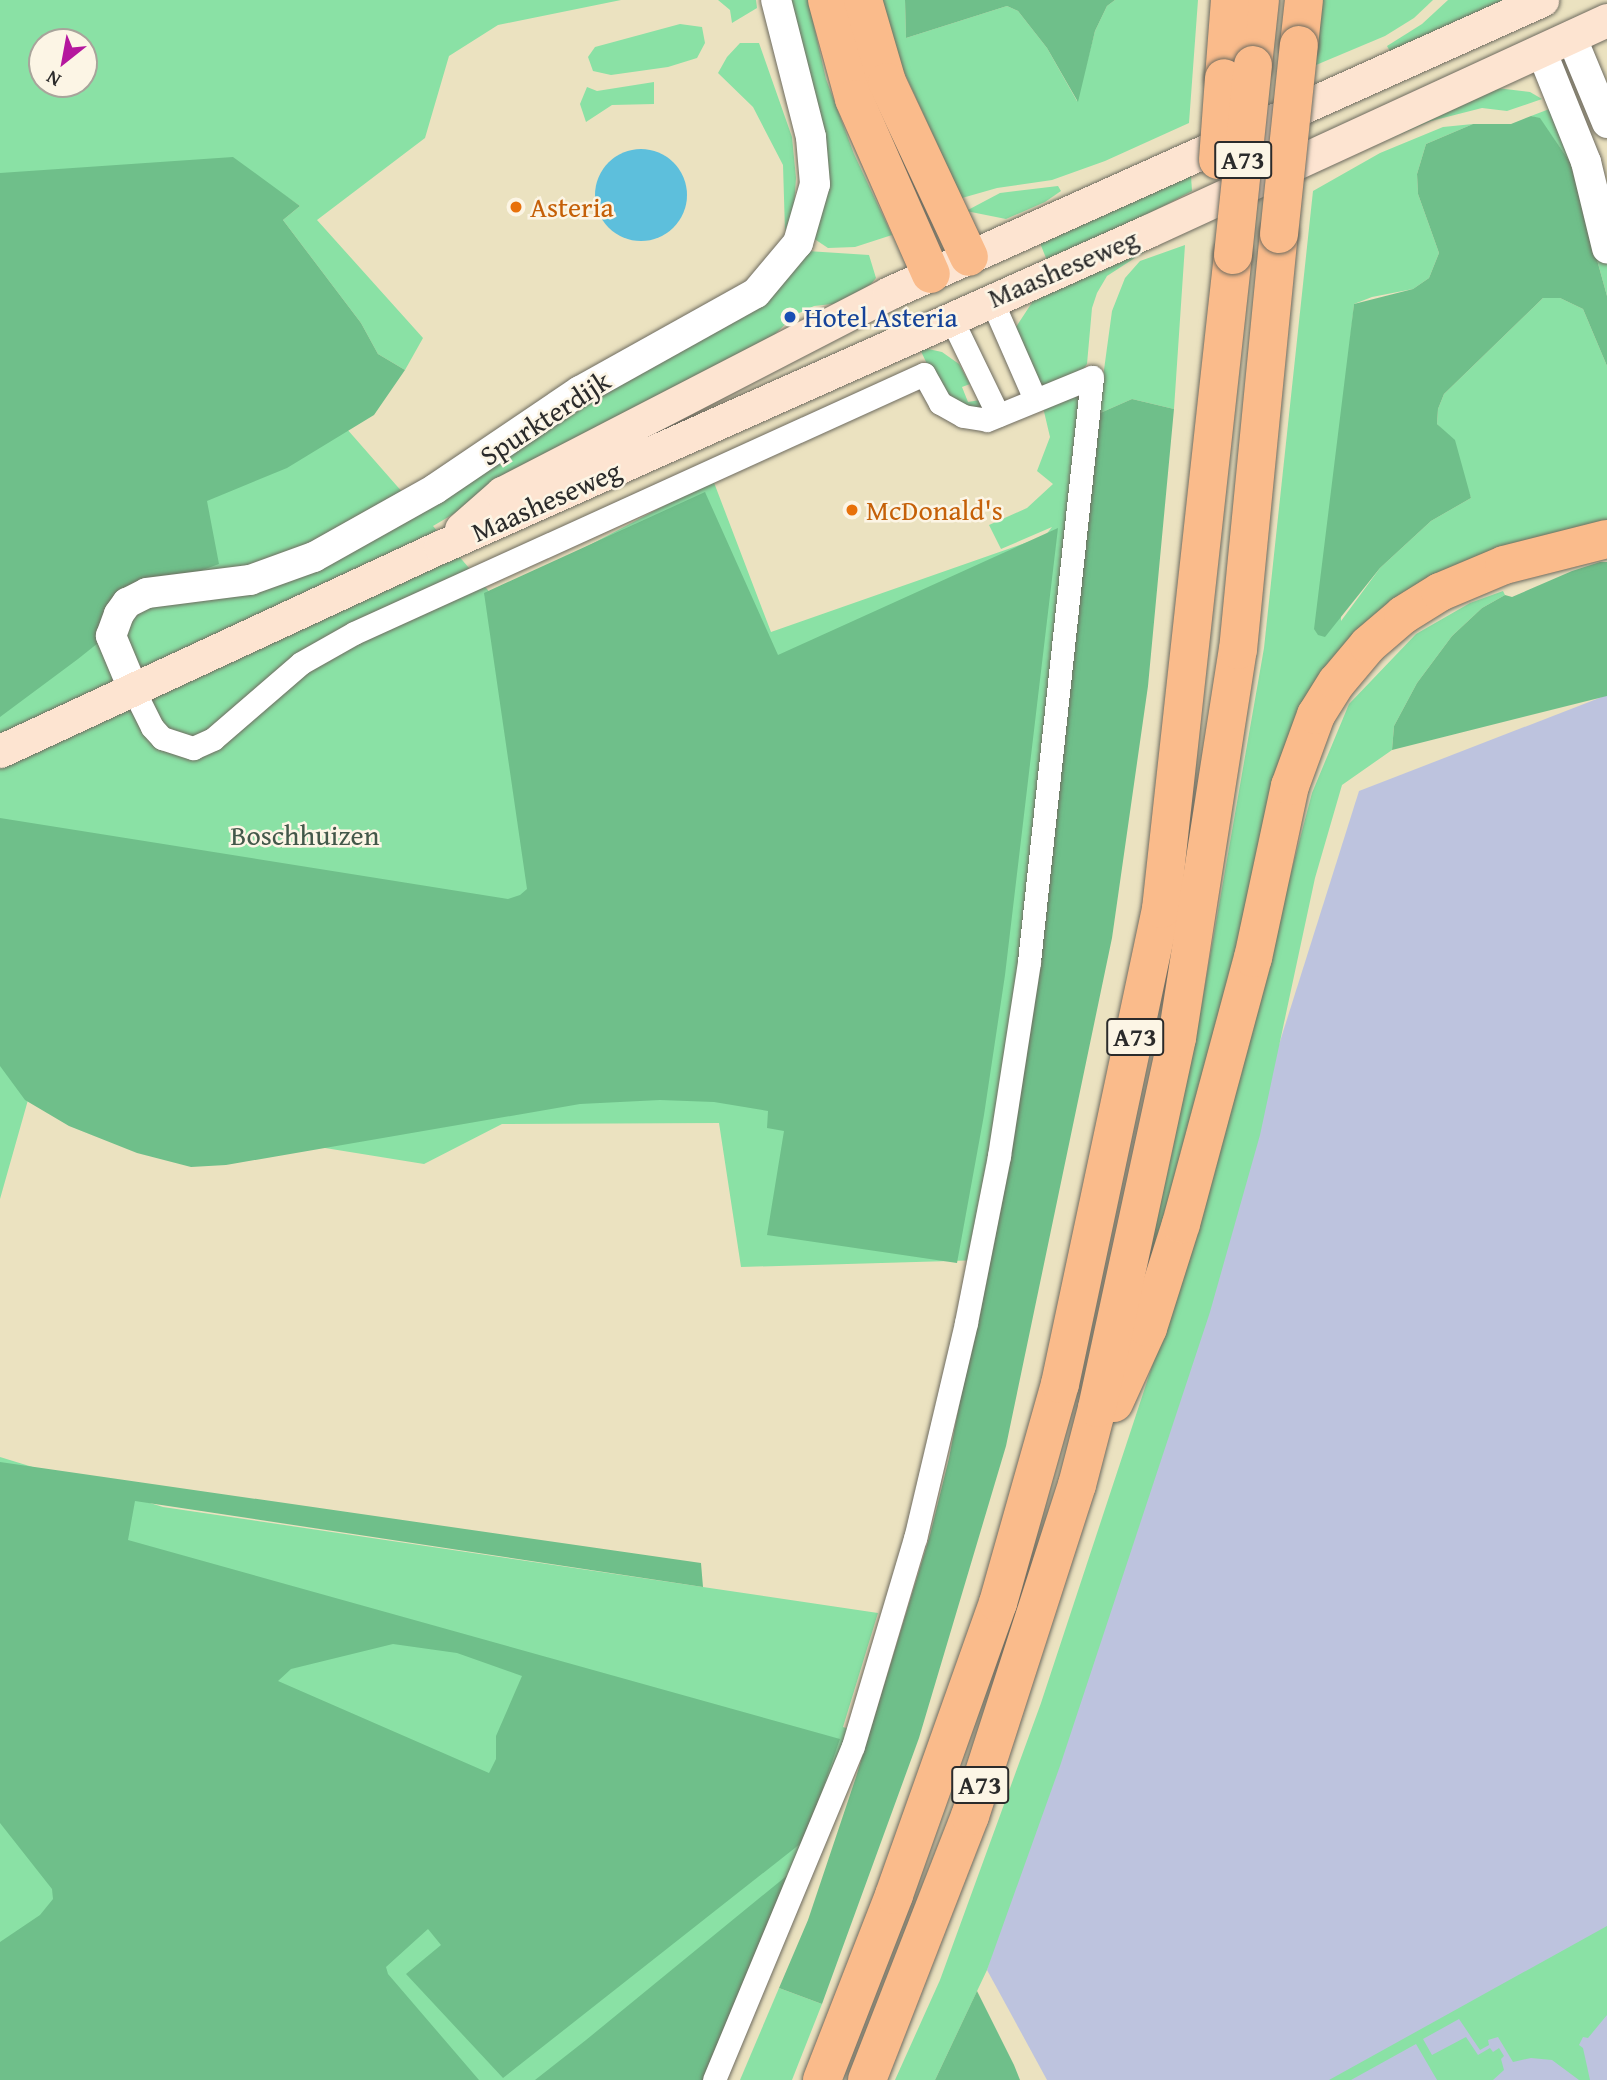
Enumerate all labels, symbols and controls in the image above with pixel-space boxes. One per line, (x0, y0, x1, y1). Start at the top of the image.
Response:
north arrow (28, 28, 98, 98)
text: N (41, 64, 66, 95)
road number: A73 (1213, 138, 1273, 182)
place label: Asteria (530, 190, 614, 224)
marker: Asteria (508, 199, 524, 215)
street label: Maasheseweg (983, 221, 1143, 315)
place label: Hotel Asteria (804, 300, 958, 334)
marker: Hotel Asteria (782, 309, 798, 325)
street label: Spurkterdijk (474, 363, 616, 473)
street label: Maasheseweg (466, 453, 626, 549)
place label: McDonald's (866, 493, 1003, 527)
marker: McDonald's (844, 502, 860, 518)
park label: Boschhuizen (231, 818, 379, 852)
road number: A73 (1105, 1014, 1165, 1060)
road number: A73 (950, 1762, 1010, 1808)

